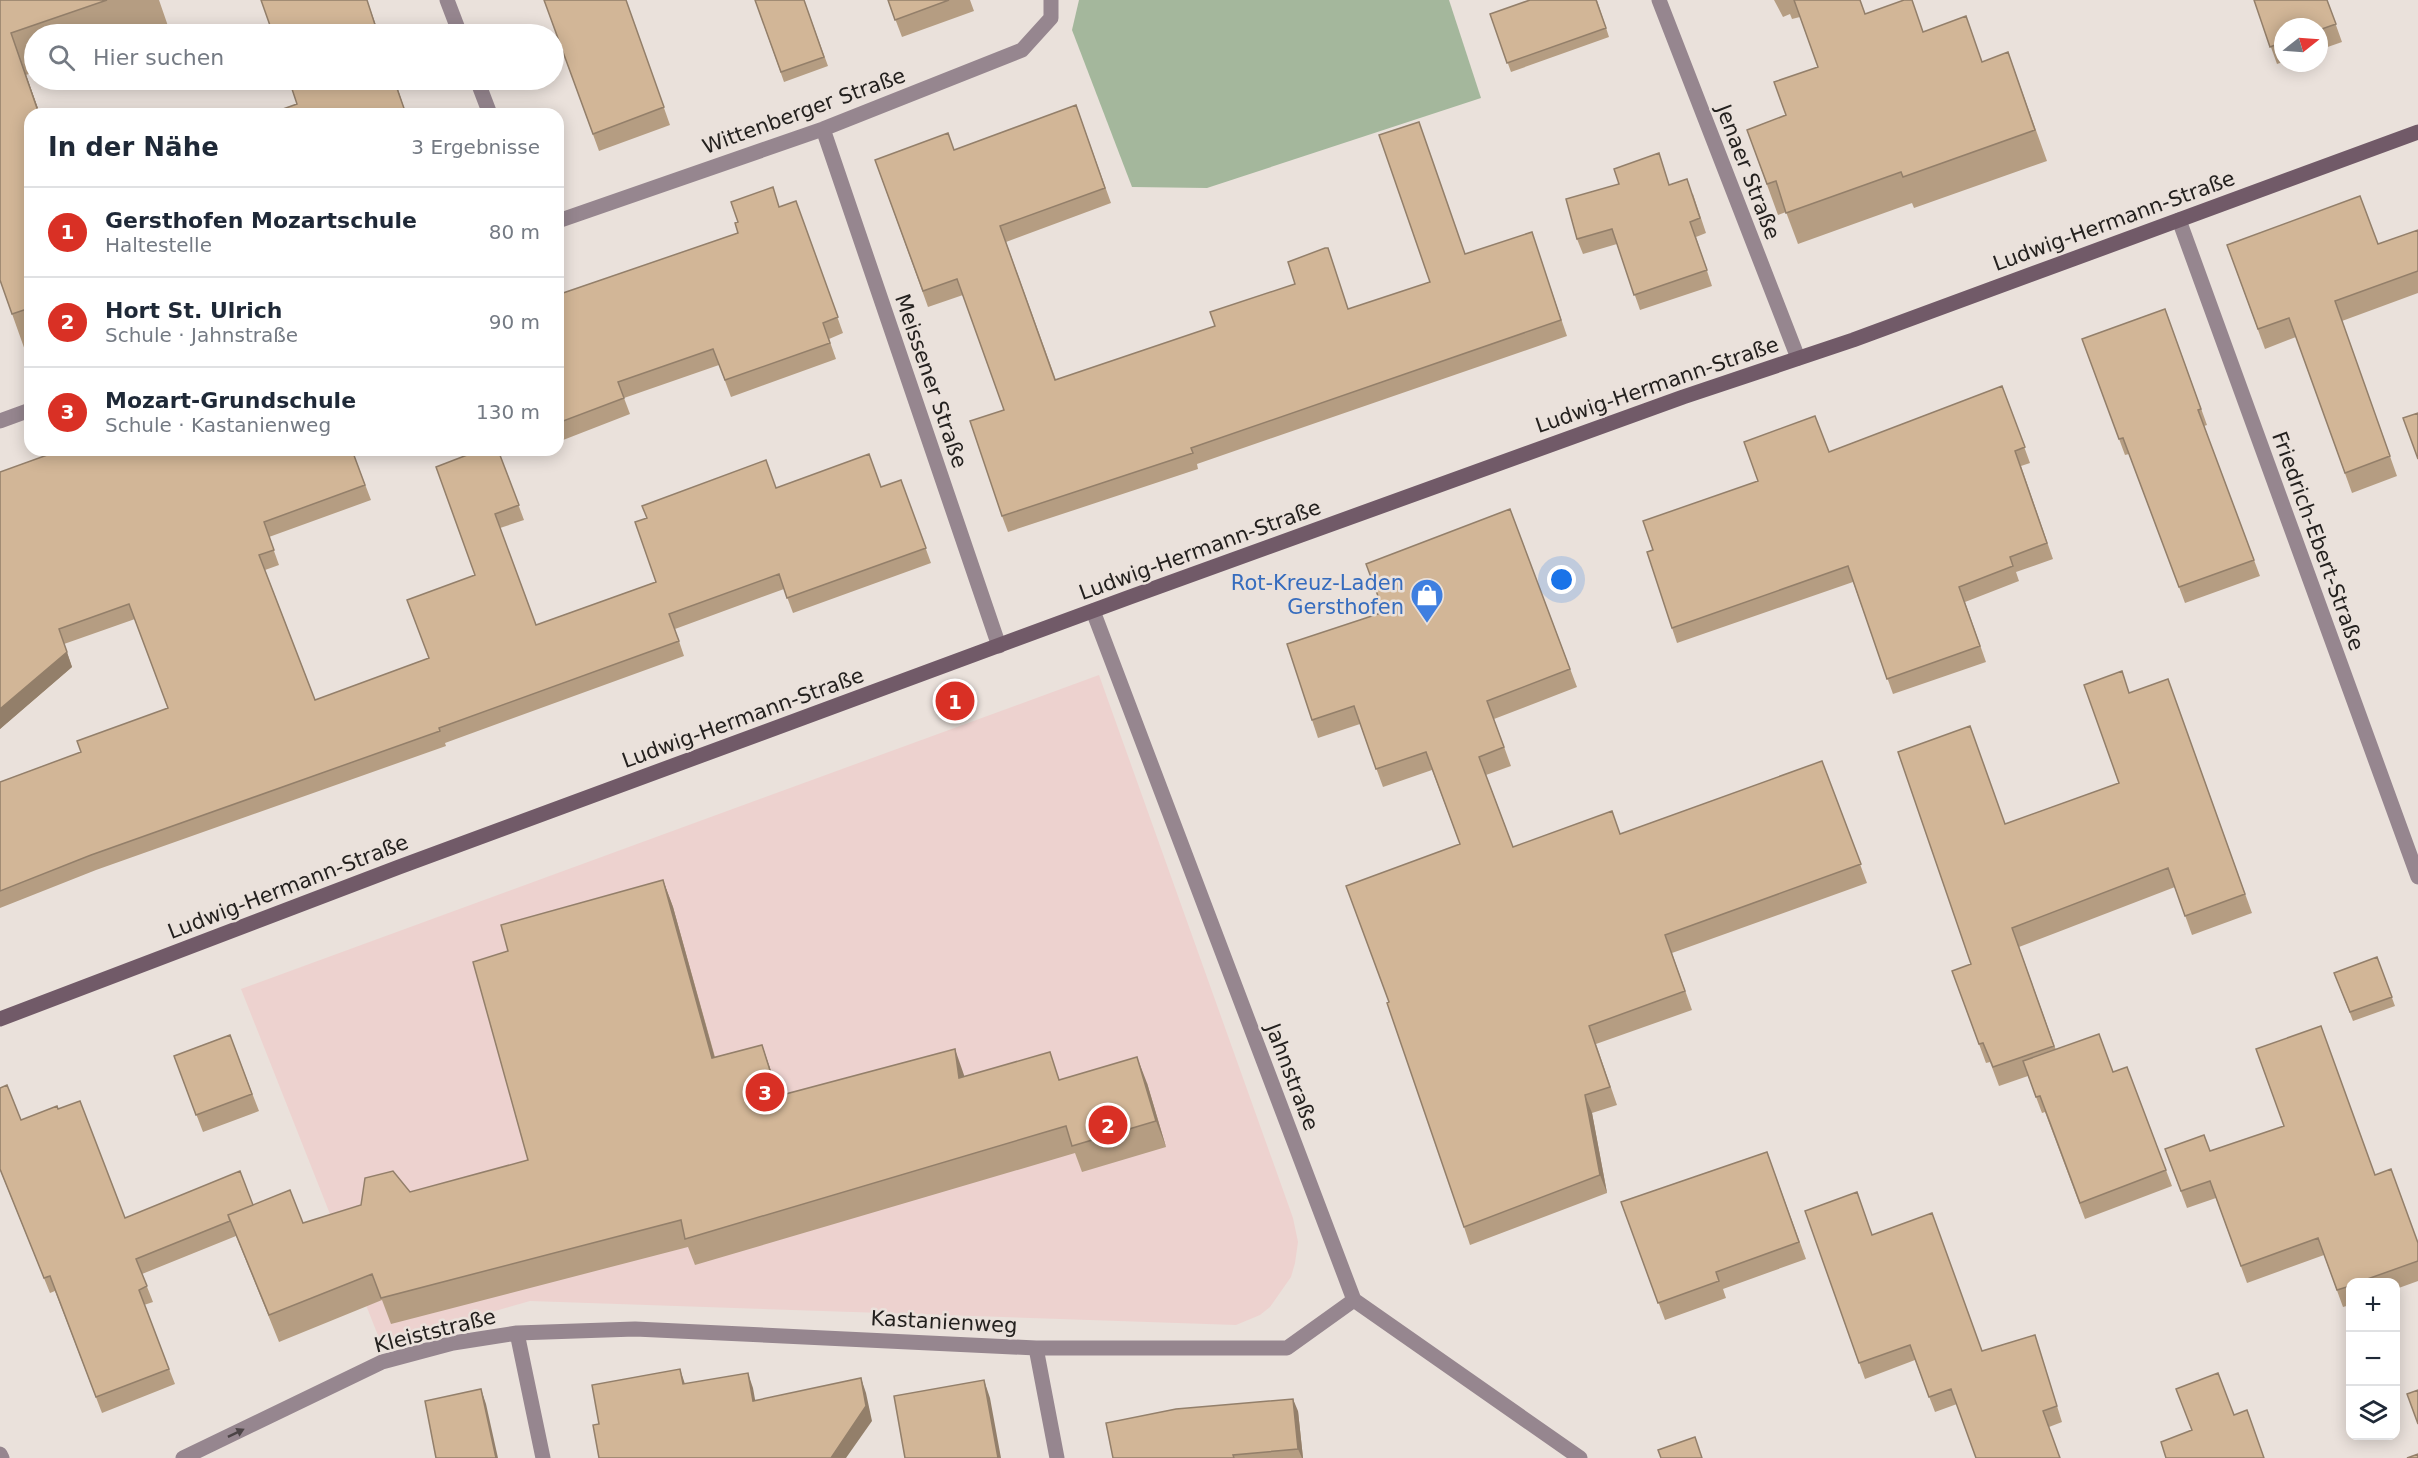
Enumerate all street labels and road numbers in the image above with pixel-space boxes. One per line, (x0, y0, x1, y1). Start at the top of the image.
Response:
street label: Wittenberger Straße (699, 63, 909, 159)
street label: Jenaer Straße (1711, 99, 1785, 243)
street label: Ludwig-Hermann-Straße (1990, 166, 2238, 276)
street label: Meissener Straße (890, 291, 972, 471)
street label: Ludwig-Hermann-Straße (1532, 332, 1782, 438)
street label: Friedrich-Ebert-Straße (2267, 428, 2369, 654)
street label: Ludwig-Hermann-Straße (1076, 495, 1324, 605)
street label: Ludwig-Hermann-Straße (619, 663, 867, 773)
street label: Ludwig-Hermann-Straße (164, 830, 412, 944)
street label: Jahnstraße (1260, 1018, 1323, 1134)
street label: Kleiststraße (372, 1304, 498, 1358)
street label: Kastanienweg (870, 1306, 1018, 1338)

